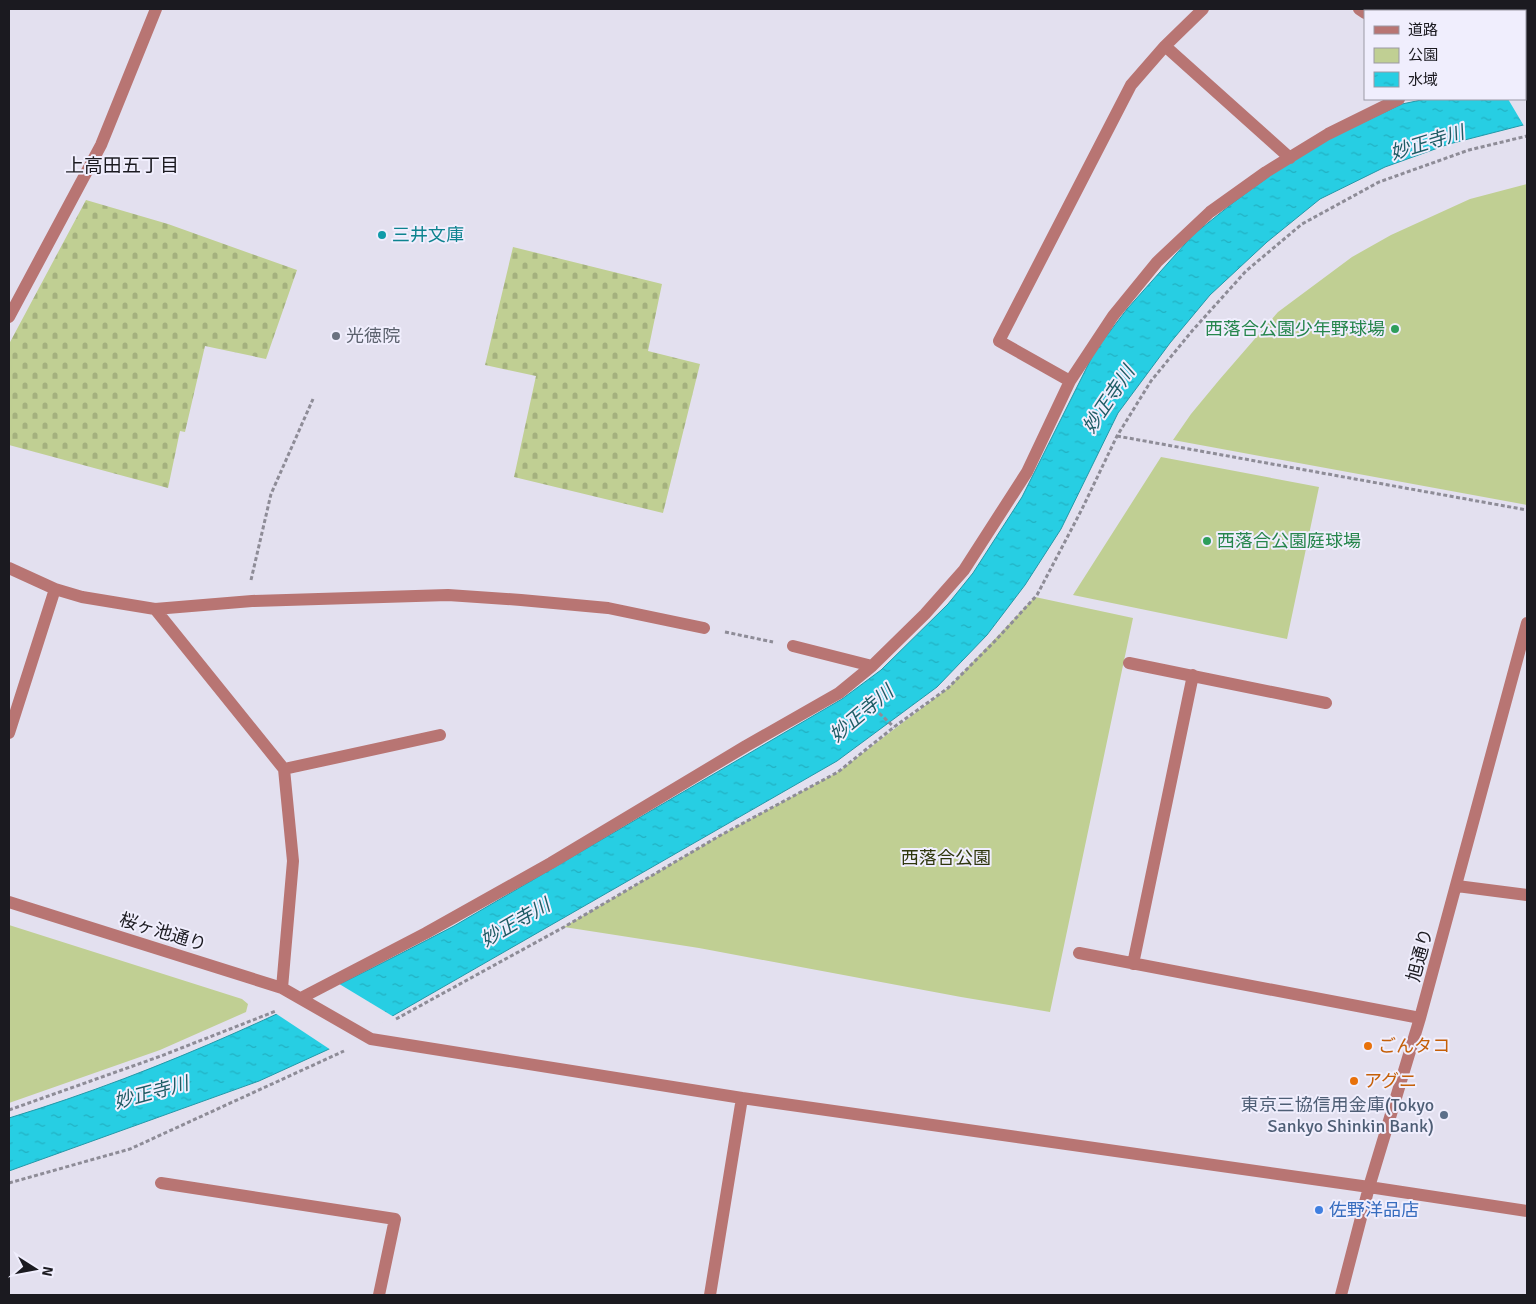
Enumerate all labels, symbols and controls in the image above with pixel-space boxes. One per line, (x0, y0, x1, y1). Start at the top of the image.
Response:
legend (1364, 10, 1526, 100)
text: 道路 (1408, 21, 1438, 39)
text: 公園 (1408, 46, 1438, 64)
text: 水域 (1408, 71, 1438, 89)
water label: 妙正寺川 (1387, 120, 1469, 166)
district label: 上高田五丁目 (65, 154, 179, 178)
place label: 三井文庫 (392, 224, 464, 246)
marker: 三井文庫 (376, 229, 388, 241)
place label: 西落合公園少年野球場 (1205, 318, 1385, 340)
marker: 西落合公園少年野球場 (1389, 323, 1401, 335)
place label: 光徳院 (346, 325, 400, 347)
marker: 光徳院 (330, 330, 342, 342)
water label: 妙正寺川 (1078, 360, 1141, 438)
place label: 西落合公園庭球場 (1217, 530, 1361, 552)
marker: 西落合公園庭球場 (1201, 535, 1213, 547)
water label: 妙正寺川 (825, 679, 900, 747)
park label: 西落合公園 (901, 847, 991, 869)
water label: 妙正寺川 (477, 892, 556, 952)
street label: 桜ヶ池通り (117, 908, 209, 956)
street label: 旭通り (1402, 926, 1438, 984)
place label: ごんタコ (1378, 1035, 1450, 1057)
marker: ごんタコ (1362, 1040, 1374, 1052)
place label: アグニ (1364, 1070, 1417, 1092)
water label: 妙正寺川 (111, 1071, 193, 1114)
marker: アグニ (1348, 1075, 1360, 1087)
place label: 東京三協信用金庫(Tokyo Sankyo Shinkin Bank) (1241, 1094, 1434, 1137)
marker: 東京三協信用金庫(Tokyo Sankyo Shinkin Bank) (1438, 1109, 1450, 1121)
place label: 佐野洋品店 (1329, 1199, 1419, 1221)
marker: 佐野洋品店 (1313, 1204, 1325, 1216)
north arrow (10, 1244, 60, 1294)
text: N (38, 1265, 57, 1278)

